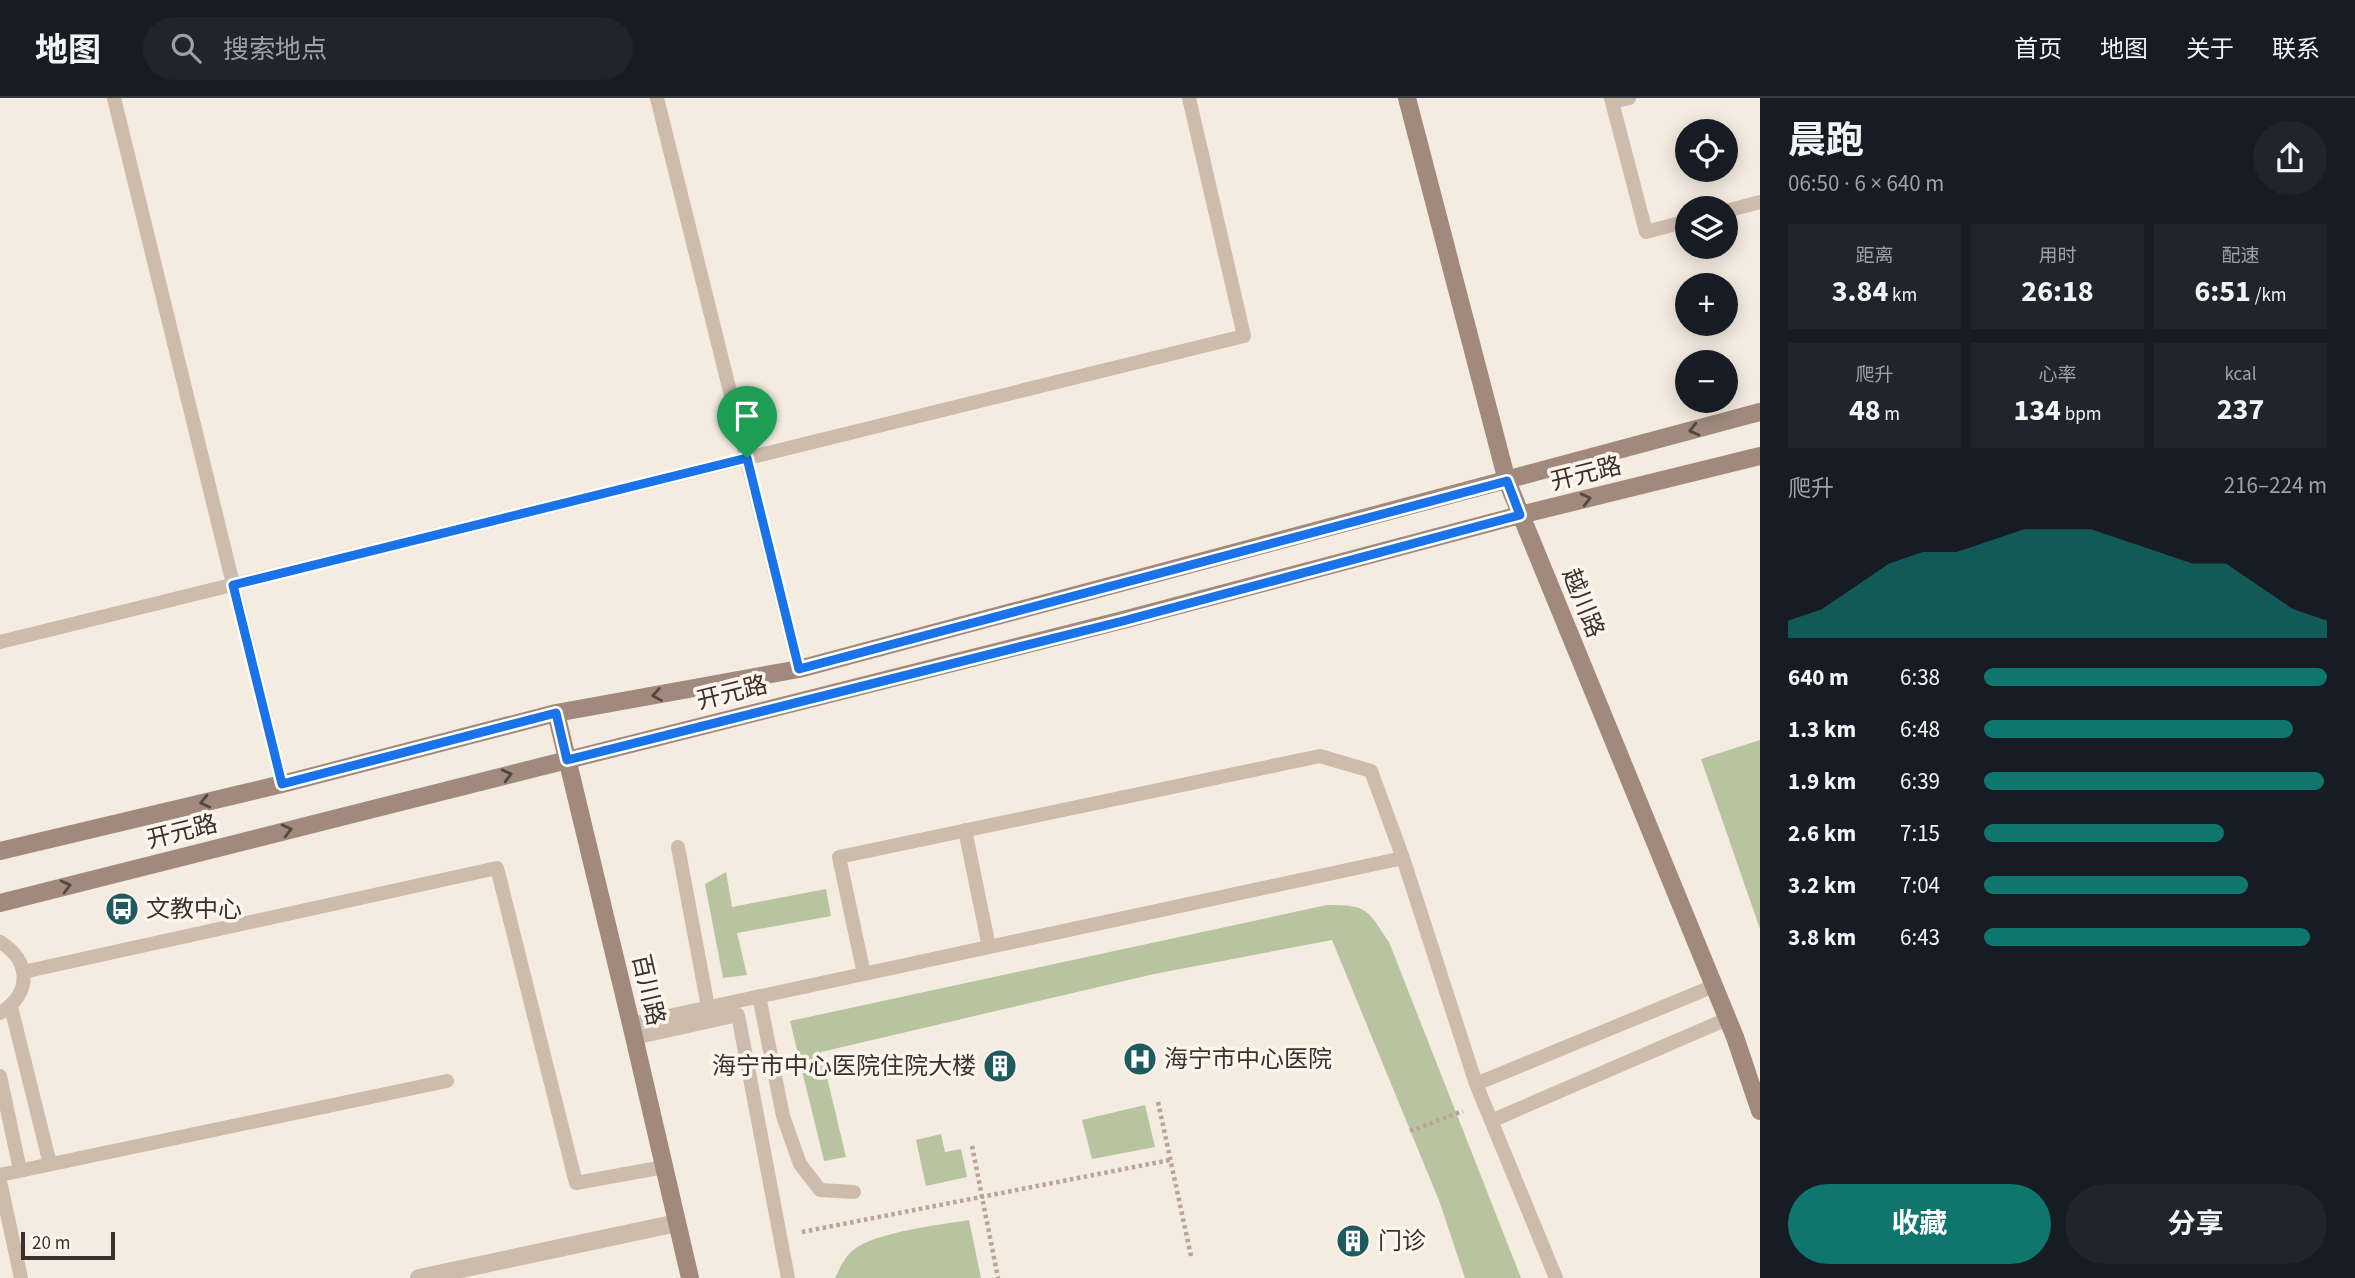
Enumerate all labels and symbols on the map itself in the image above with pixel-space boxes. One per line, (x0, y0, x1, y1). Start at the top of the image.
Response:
pin (717, 386, 777, 458)
one-way arrow (1688, 422, 1700, 436)
street label: 开元路 (1547, 448, 1625, 500)
one-way arrow (1580, 493, 1592, 507)
street label: 越川路 (1553, 563, 1613, 643)
street label: 开元路 (693, 667, 771, 719)
one-way arrow (651, 686, 663, 701)
one-way arrow (501, 769, 513, 783)
one-way arrow (199, 794, 211, 808)
street label: 开元路 (143, 806, 221, 858)
one-way arrow (281, 824, 293, 838)
one-way arrow (60, 880, 72, 894)
bus stop icon: 文教中心 (103, 890, 141, 928)
place label: 文教中心 (146, 892, 242, 927)
street label: 百川路 (623, 951, 673, 1029)
hospital icon: 海宁市中心医院 (1121, 1040, 1159, 1078)
place label: 海宁市中心医院 (1164, 1042, 1332, 1077)
building icon: 海宁市中心医院住院大楼 (981, 1047, 1019, 1085)
place label: 海宁市中心医院住院大楼 (712, 1049, 976, 1084)
building icon: 门诊 (1334, 1222, 1372, 1260)
place label: 门诊 (1378, 1224, 1426, 1259)
scale bar (21, 1229, 116, 1261)

